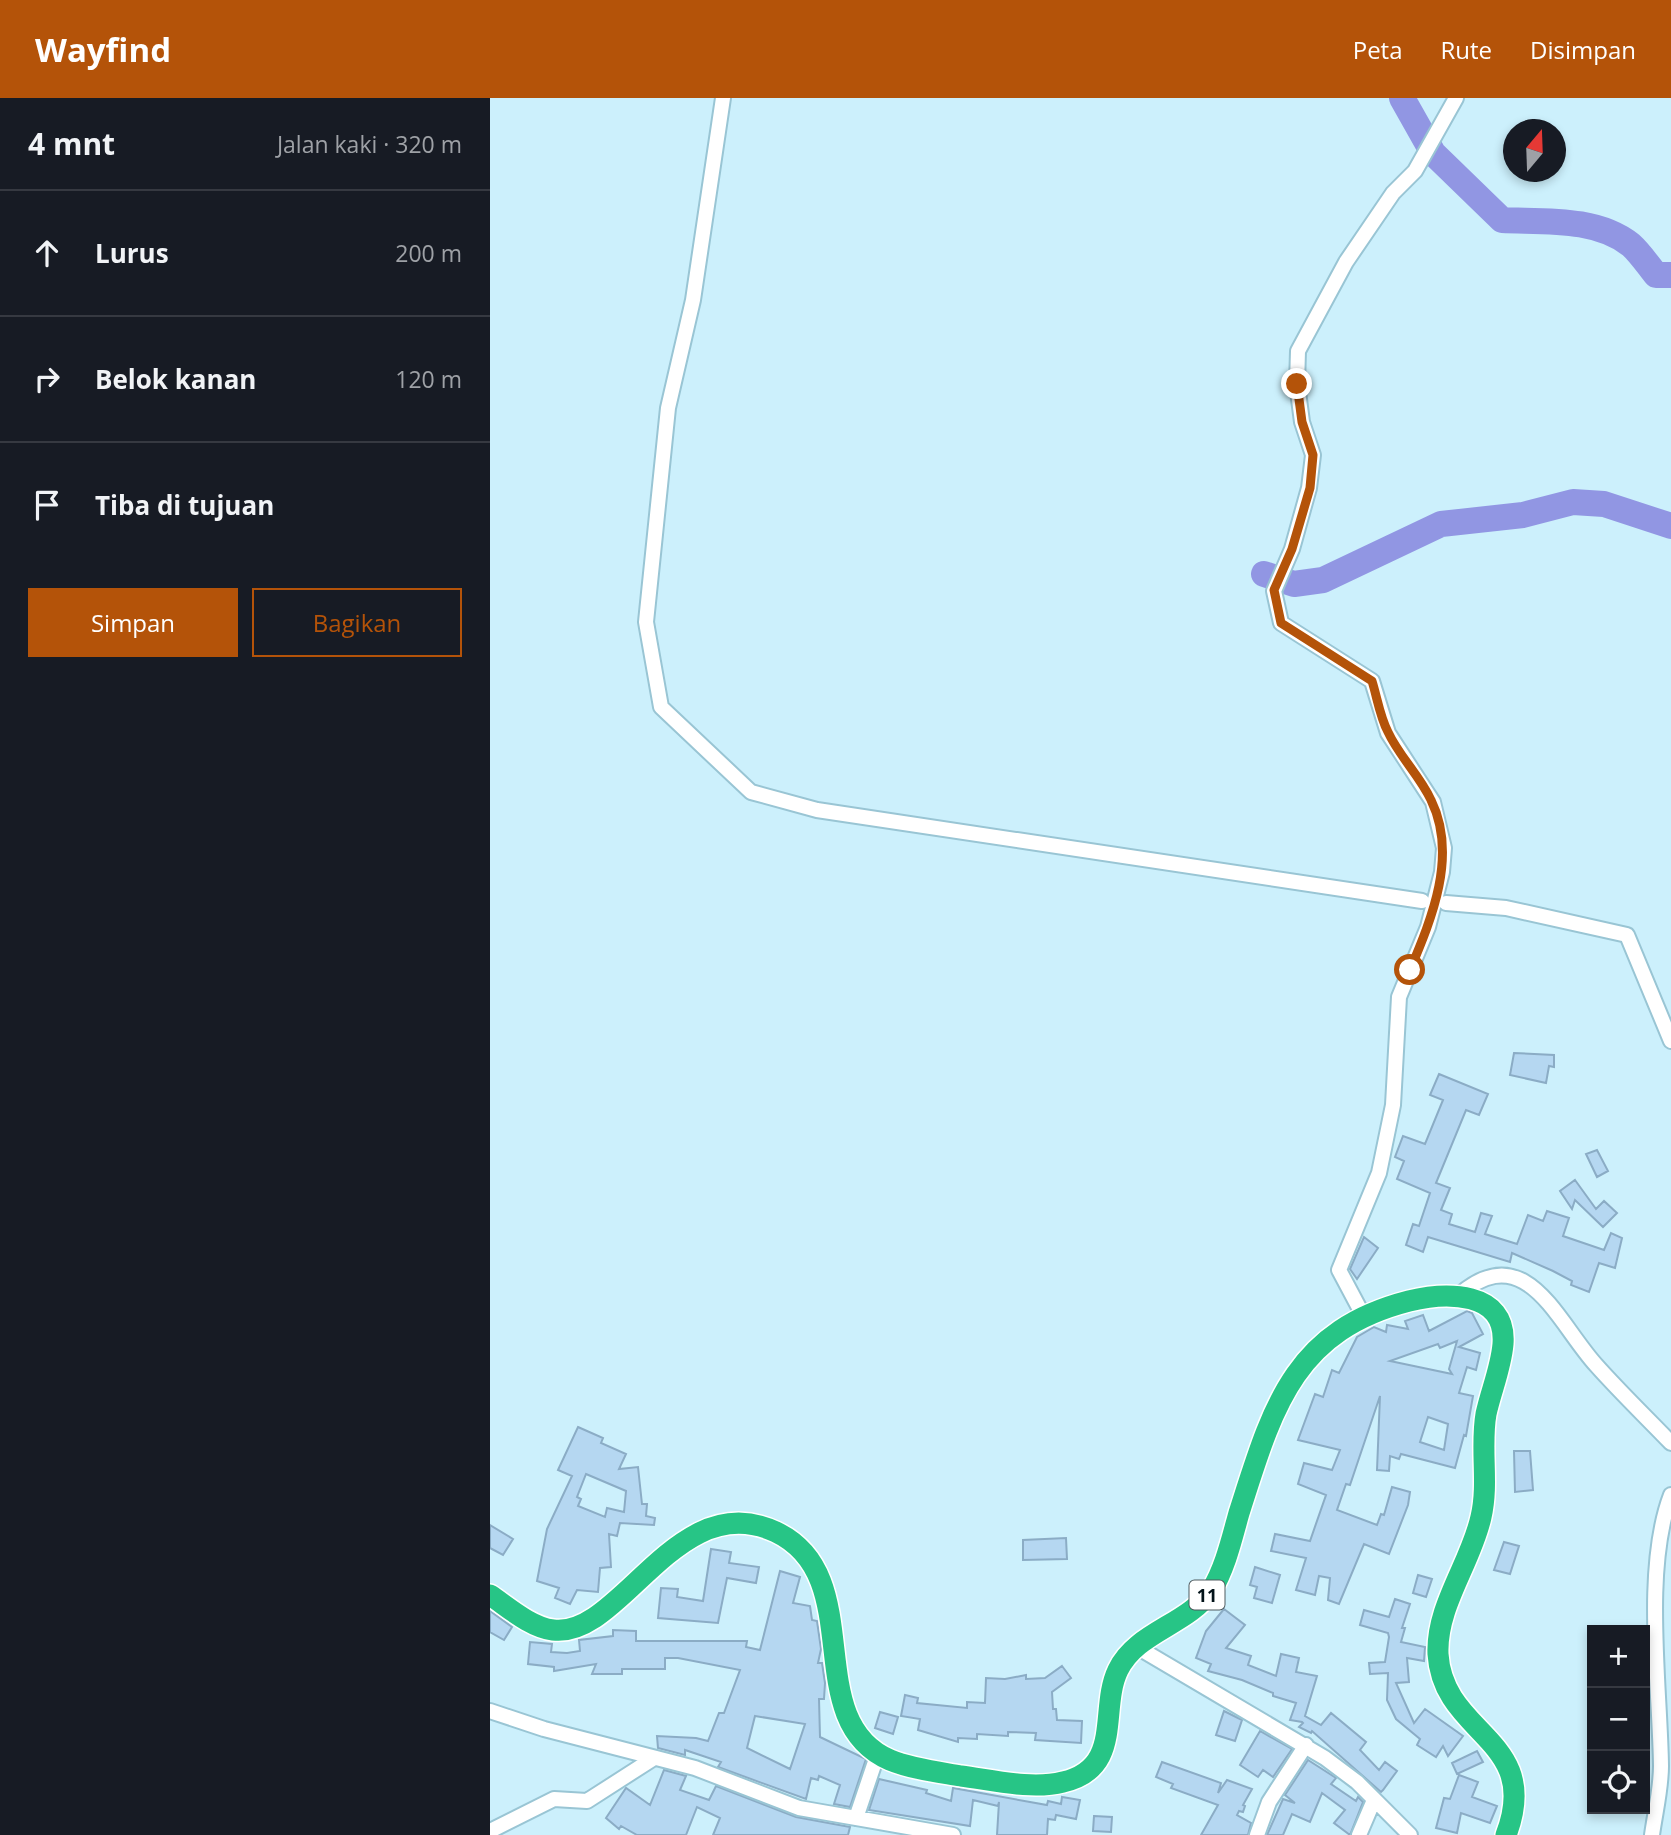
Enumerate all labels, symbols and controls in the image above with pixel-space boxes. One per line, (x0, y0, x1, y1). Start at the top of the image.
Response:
text: Wayfind (35, 27, 171, 72)
text: Peta (1353, 33, 1403, 66)
text: Rute (1441, 33, 1492, 66)
text: Disimpan (1530, 33, 1636, 66)
north arrow (1503, 119, 1566, 182)
text: 4 mnt (28, 123, 115, 164)
text: Jalan kaki · 320 m (277, 128, 462, 160)
icon: ahead (28, 234, 66, 272)
text: Lurus (95, 235, 169, 271)
text: 200 m (395, 237, 462, 269)
icon: right (28, 360, 66, 398)
text: Belok kanan (95, 361, 256, 397)
text: 120 m (395, 363, 462, 395)
route end (1281, 368, 1312, 399)
icon: arrive (28, 486, 66, 524)
text: Tiba di tujuan (95, 487, 274, 523)
button: Simpan (28, 588, 238, 657)
button: Bagikan (252, 588, 462, 657)
route start (1394, 954, 1425, 985)
road number: 11 (1190, 1580, 1224, 1610)
map controls (1587, 1625, 1650, 1814)
button: + (1587, 1625, 1650, 1688)
button: − (1587, 1688, 1650, 1751)
button: locate (1587, 1751, 1650, 1814)

